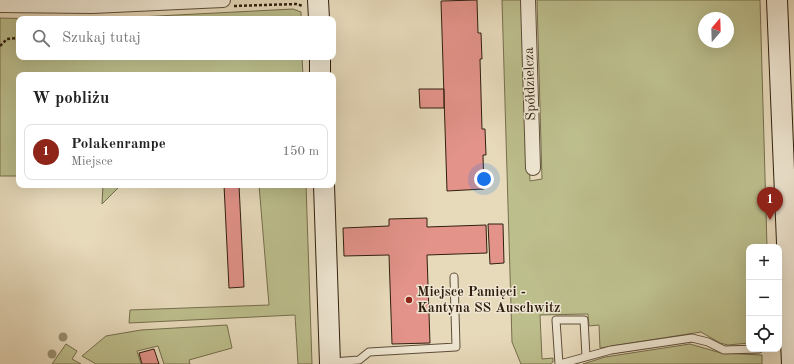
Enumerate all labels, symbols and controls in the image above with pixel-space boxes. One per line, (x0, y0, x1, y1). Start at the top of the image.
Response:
north arrow (698, 12, 734, 48)
search box (16, 16, 336, 60)
icon: search (30, 27, 52, 49)
text: Szukaj tutaj (62, 31, 141, 46)
street label: Spółdzielcza (522, 47, 538, 121)
text: W pobliżu (32, 90, 109, 107)
text: Polakenrampe (71, 137, 166, 152)
text: 1 (42, 145, 50, 158)
text: 150 m (282, 145, 319, 158)
text: Miejsce (71, 155, 113, 168)
your location (474, 169, 494, 189)
pin: 1 (757, 187, 783, 220)
map controls (746, 244, 782, 352)
button: + (746, 244, 782, 280)
button: − (746, 280, 782, 316)
place label: Miejsce Pamięci - Kantyna SS Auschwitz (417, 285, 560, 315)
marker: Miejsce Pamięci - Kantyna SS Auschwitz (404, 295, 414, 305)
button: locate (746, 316, 782, 352)

